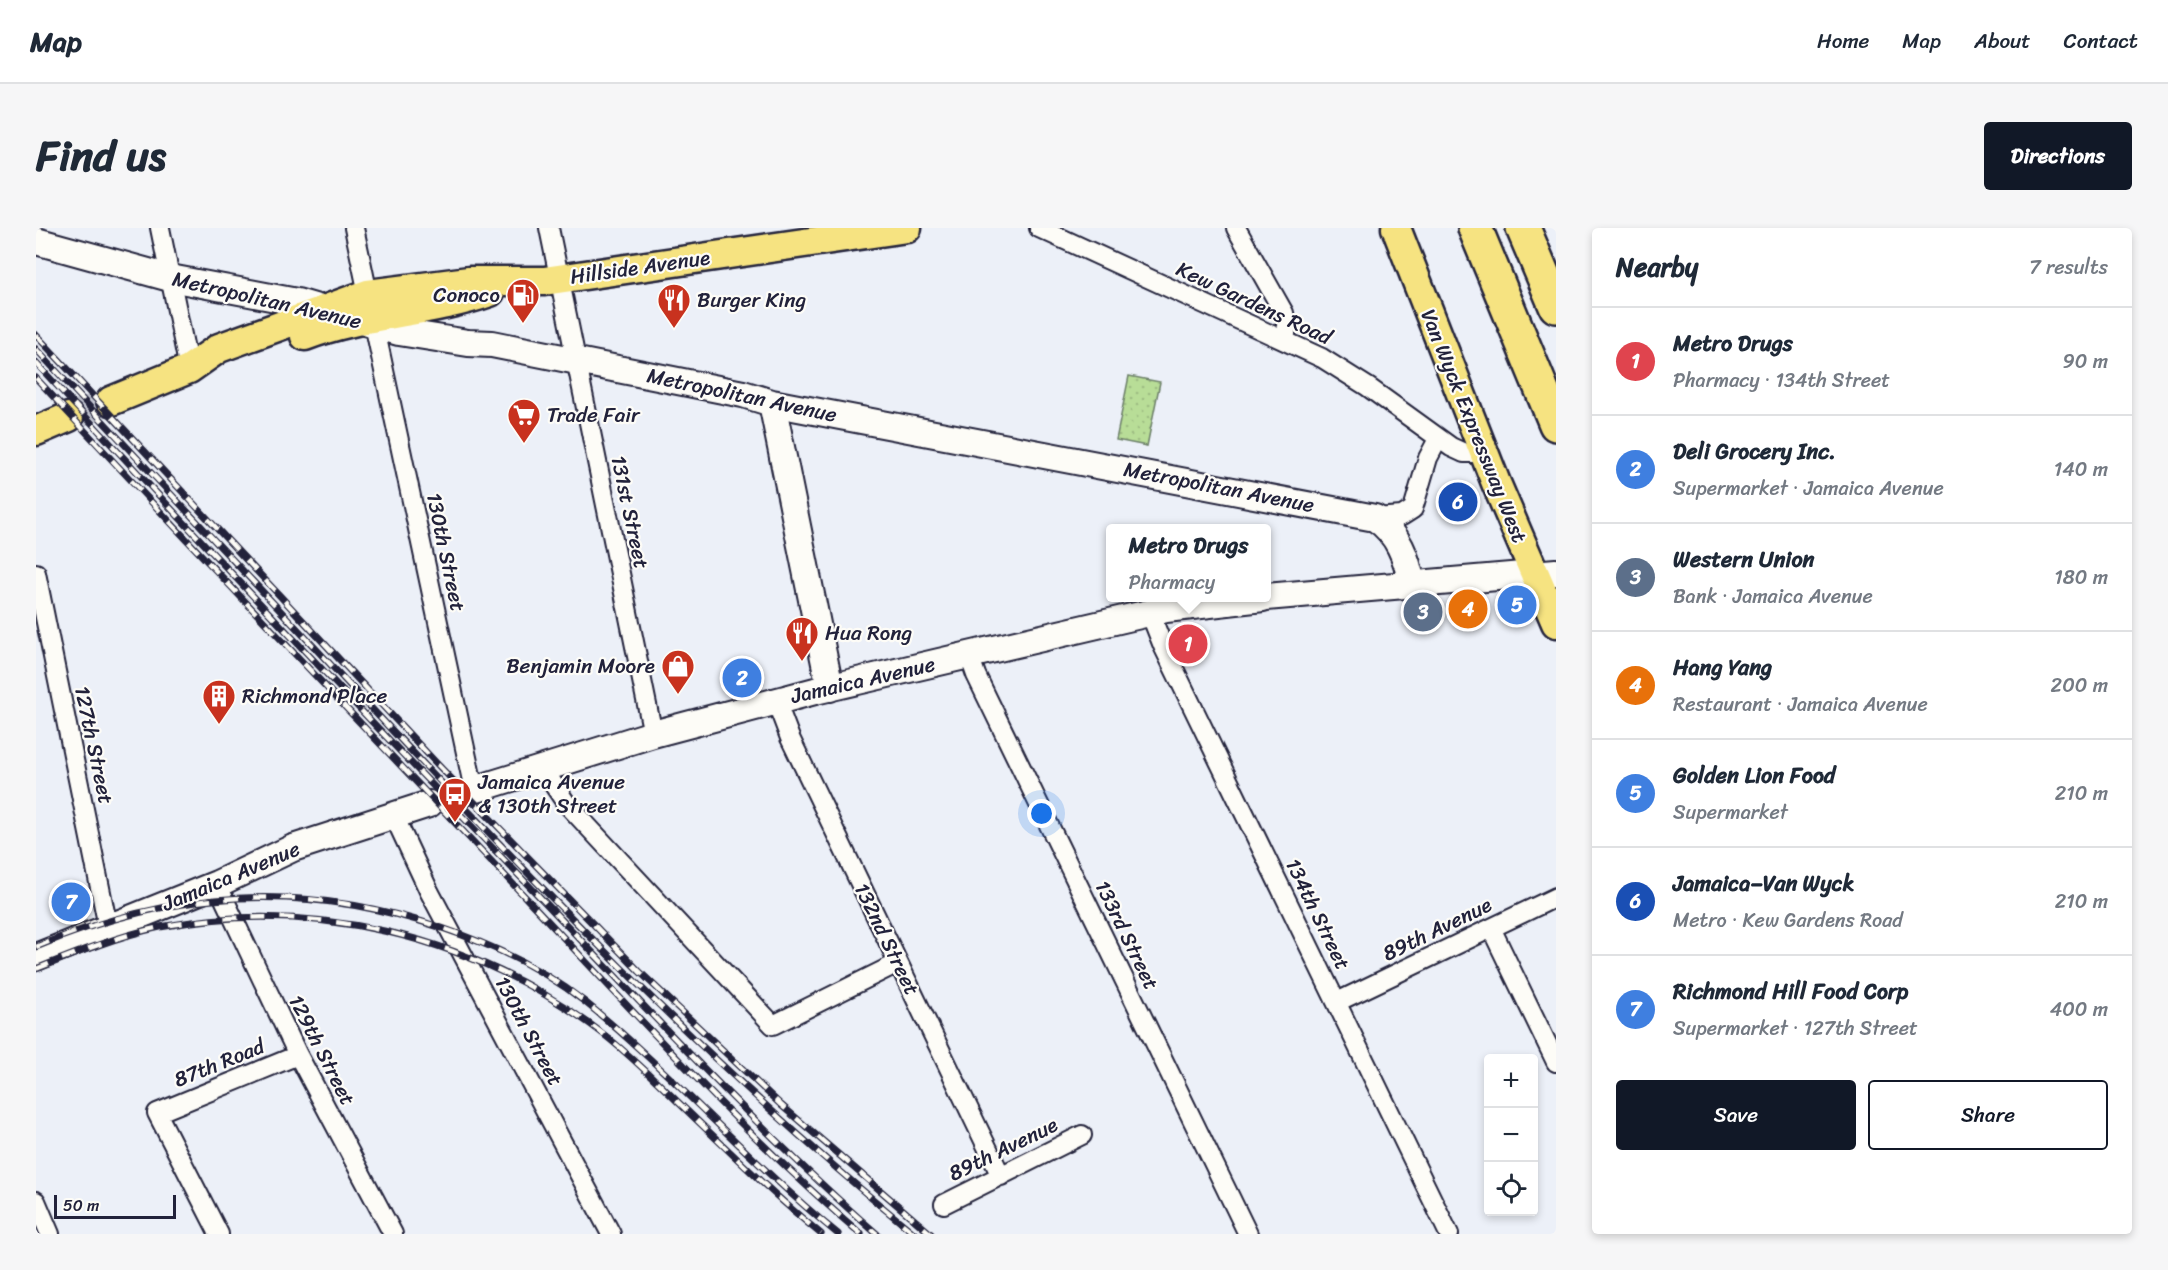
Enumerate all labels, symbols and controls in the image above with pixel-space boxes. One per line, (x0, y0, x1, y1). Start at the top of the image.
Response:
text: Map (30, 17, 82, 66)
text: Home (1817, 22, 1869, 60)
text: Map (1902, 22, 1941, 60)
text: About (1974, 22, 2031, 60)
text: Contact (2064, 22, 2138, 60)
text: Find us (36, 119, 166, 193)
button: Directions (1984, 122, 2132, 190)
street label: Hillside Avenue (568, 238, 712, 296)
text: Nearby (1616, 244, 1698, 290)
street label: Kew Gardens Road (1170, 250, 1340, 357)
text: 7 results (2029, 250, 2108, 285)
street label: Metropolitan Avenue (169, 260, 366, 340)
place label: Conoco (433, 276, 500, 314)
fuel station icon: Conoco (505, 277, 541, 324)
place label: Burger King (697, 281, 806, 319)
restaurant icon: Burger King (656, 282, 692, 329)
street label: Van Wyck Expressway West (1410, 303, 1538, 549)
text: Metro Drugs (1673, 324, 1793, 363)
text: 1 (1631, 344, 1640, 379)
text: 90 m (2063, 344, 2108, 379)
street label: Metropolitan Avenue (644, 356, 841, 434)
text: Pharmacy · 134th Street (1673, 363, 1890, 398)
place label: Trade Fair (547, 396, 641, 434)
supermarket icon: Trade Fair (506, 397, 542, 444)
text: Deli Grocery Inc. (1673, 432, 1836, 471)
street label: Metropolitan Avenue (1121, 450, 1318, 524)
street label: 131st Street (599, 452, 661, 572)
text: 2 (1630, 452, 1641, 487)
text: 140 m (2054, 452, 2108, 487)
text: Supermarket · Jamaica Avenue (1673, 471, 1944, 506)
pin: 6 (1438, 480, 1478, 524)
street label: 130th Street (415, 489, 477, 615)
popup (1106, 524, 1271, 602)
text: Metro Drugs (1129, 526, 1249, 565)
text: Western Union (1673, 540, 1815, 579)
text: 3 (1630, 560, 1641, 595)
text: 180 m (2054, 560, 2108, 595)
text: Pharmacy (1129, 565, 1215, 600)
text: Bank · Jamaica Avenue (1673, 579, 1873, 614)
pin: 5 (1498, 582, 1536, 628)
pin: 4 (1448, 586, 1488, 632)
pin: 3 (1404, 590, 1442, 634)
place label: Hua Rong (825, 614, 913, 652)
restaurant icon: Hua Rong (784, 615, 820, 662)
pin: 1 (1168, 622, 1208, 666)
street label: Jamaica Avenue (786, 645, 939, 715)
place label: Benjamin Moore (506, 647, 655, 685)
shop icon: Benjamin Moore (660, 648, 696, 695)
text: Hang Yang (1673, 648, 1772, 687)
pin: 2 (722, 656, 762, 700)
text: 4 (1629, 668, 1642, 703)
text: 200 m (2051, 668, 2108, 703)
place label: Richmond Place (242, 677, 387, 715)
building icon: Richmond Place (201, 678, 237, 725)
street label: 127th Street (63, 682, 125, 808)
text: Restaurant · Jamaica Avenue (1673, 687, 1928, 722)
text: Golden Lion Food (1673, 756, 1835, 795)
place label: Jamaica Avenue & 130th Street (477, 763, 625, 825)
bus stop icon: Jamaica Avenue & 130th Street (437, 776, 473, 823)
text: 5 (1629, 776, 1642, 811)
text: 210 m (2055, 776, 2108, 811)
text: Supermarket (1673, 795, 1788, 830)
your location (1027, 799, 1056, 828)
street label: Jamaica Avenue (155, 830, 306, 923)
street label: 134th Street (1275, 852, 1361, 976)
text: Jamaica–Van Wyck (1673, 864, 1854, 903)
street label: 133rd Street (1084, 874, 1170, 996)
street label: 132nd Street (843, 876, 931, 1002)
pin: 7 (51, 880, 90, 924)
text: 6 (1630, 884, 1641, 919)
text: 210 m (2055, 884, 2108, 919)
street label: 89th Avenue (1376, 886, 1498, 972)
text: Metro · Kew Gardens Road (1673, 903, 1903, 938)
street label: 130th Street (484, 969, 574, 1093)
text: Richmond Hill Food Corp (1673, 972, 1908, 1011)
street label: 129th Street (278, 988, 366, 1112)
text: 7 (1630, 992, 1641, 1027)
text: 400 m (2050, 992, 2108, 1027)
text: Supermarket · 127th Street (1673, 1011, 1918, 1046)
street label: 87th Road (168, 1027, 272, 1098)
map controls (1484, 1054, 1538, 1216)
button: + (1484, 1054, 1538, 1108)
button: Save (1616, 1080, 1856, 1150)
button: Share (1868, 1080, 2108, 1150)
street label: 89th Avenue (942, 1106, 1064, 1192)
button: − (1484, 1108, 1538, 1162)
button: locate (1484, 1162, 1538, 1216)
text: 50 m (63, 1191, 99, 1220)
scale bar (54, 1192, 176, 1220)

